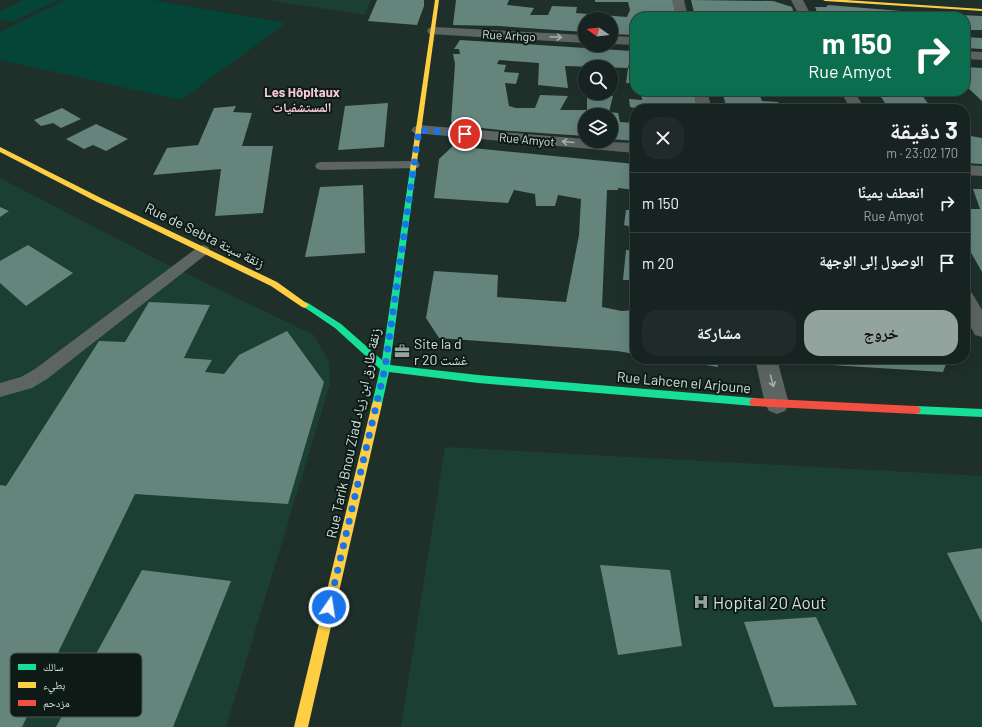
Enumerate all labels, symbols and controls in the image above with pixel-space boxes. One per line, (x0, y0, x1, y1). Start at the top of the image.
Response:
north arrow (578, 12, 618, 52)
map controls (578, 12, 618, 148)
text: 150 m (822, 26, 892, 60)
street label: Rue Arhgo (482, 27, 536, 43)
icon: right (906, 28, 958, 80)
one-way arrow (549, 34, 562, 41)
button: search (578, 60, 618, 100)
text: Rue Amyot (808, 60, 892, 82)
district label: Les Hôpitaux المستشفيات (264, 84, 340, 115)
button: layers (578, 108, 618, 148)
text: 3 دقيقة (890, 115, 958, 144)
pin (448, 117, 482, 151)
button: close (642, 117, 684, 159)
icon: arrive (454, 123, 476, 145)
street label: Rue Amyot (499, 130, 555, 148)
one-way arrow (562, 139, 575, 146)
text: 170 m · 23:02 (886, 145, 958, 161)
text: انعطف يمينًا (857, 183, 924, 201)
icon: right (936, 192, 958, 214)
text: 150 m (642, 194, 679, 212)
street label: Rue de Sebta زنقة سبتة (142, 199, 268, 272)
text: Rue Amyot (864, 208, 924, 224)
text: الوصول إلى الوجهة (819, 251, 924, 269)
icon: arrive (936, 252, 958, 274)
text: 20 m (642, 254, 674, 272)
button: مشاركة (642, 310, 796, 356)
button: خروج (804, 310, 958, 356)
street label: Rue Tarik Bnou Ziad زنقة طارق ابن زياد (322, 326, 385, 540)
place label: Site la d r 20 غشت (414, 335, 468, 368)
office icon: Site la d r 20 غشت (393, 342, 411, 360)
street label: Rue Lahcen el Arjoune (616, 368, 752, 396)
one-way arrow (768, 375, 776, 388)
position arrow (308, 586, 350, 628)
place label: Hopital 20 Aout (713, 592, 826, 612)
hospital icon: Hopital 20 Aout (692, 593, 710, 611)
legend (10, 653, 142, 717)
text: سالك (43, 660, 63, 673)
text: بطيء (43, 678, 65, 694)
text: مزدحم (43, 696, 70, 711)

